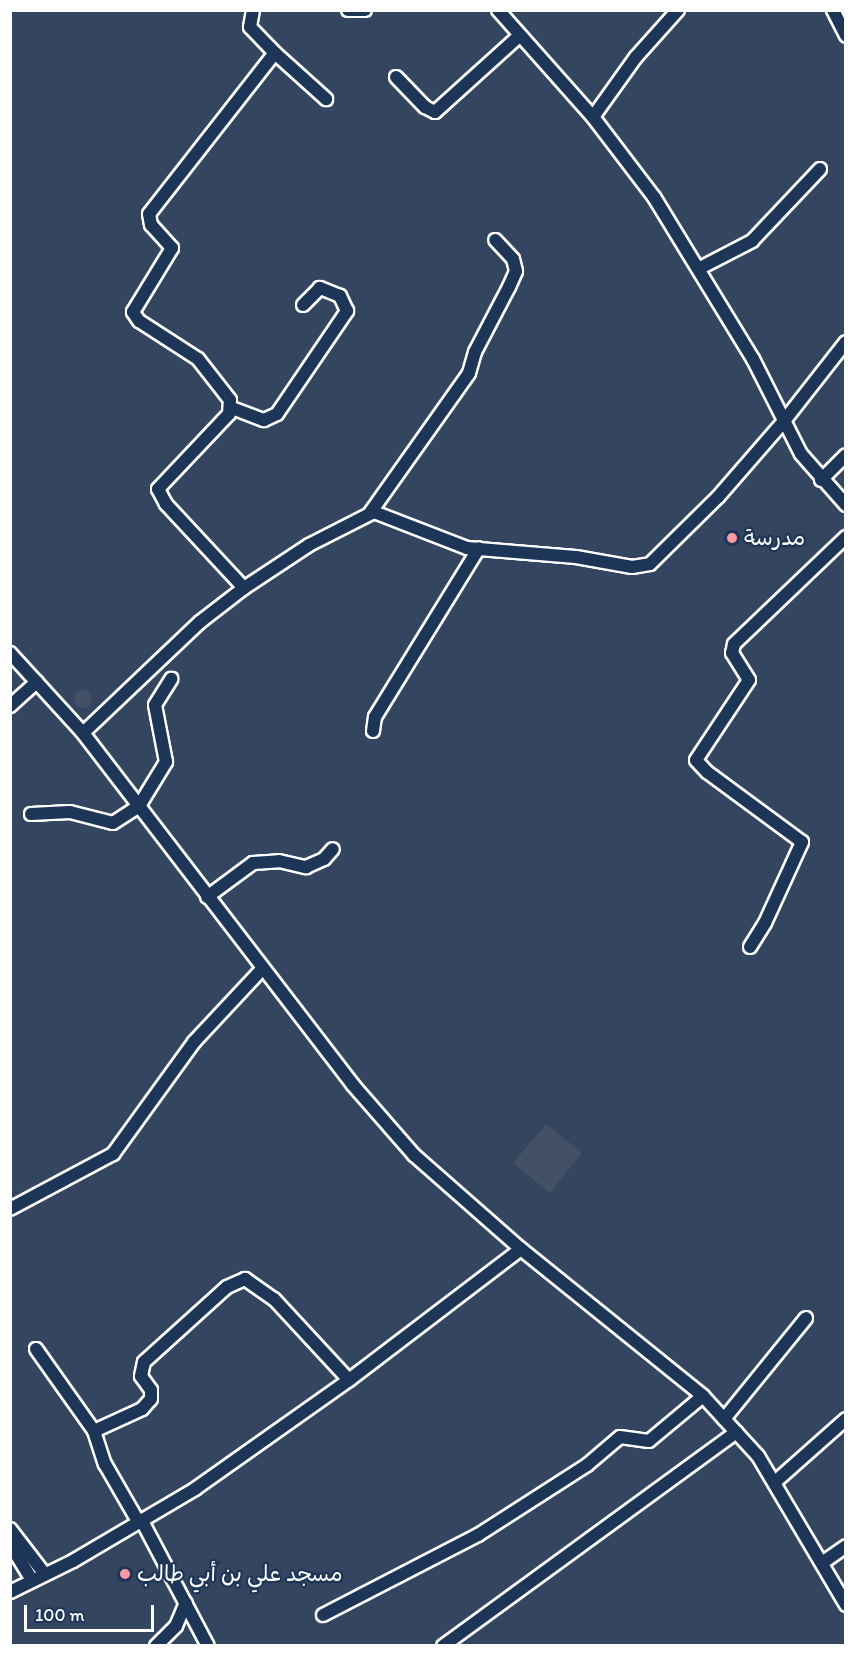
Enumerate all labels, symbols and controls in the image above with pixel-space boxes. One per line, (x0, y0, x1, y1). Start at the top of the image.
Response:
place label: مدرسة (744, 525, 805, 551)
marker: مدرسة (725, 531, 739, 545)
place label: مسجد علي بن أبي طالب (137, 1561, 342, 1587)
marker: مسجد علي بن أبي طالب (118, 1567, 132, 1581)
scale bar (27, 1593, 158, 1631)
text: 100 m (35, 1604, 85, 1626)

